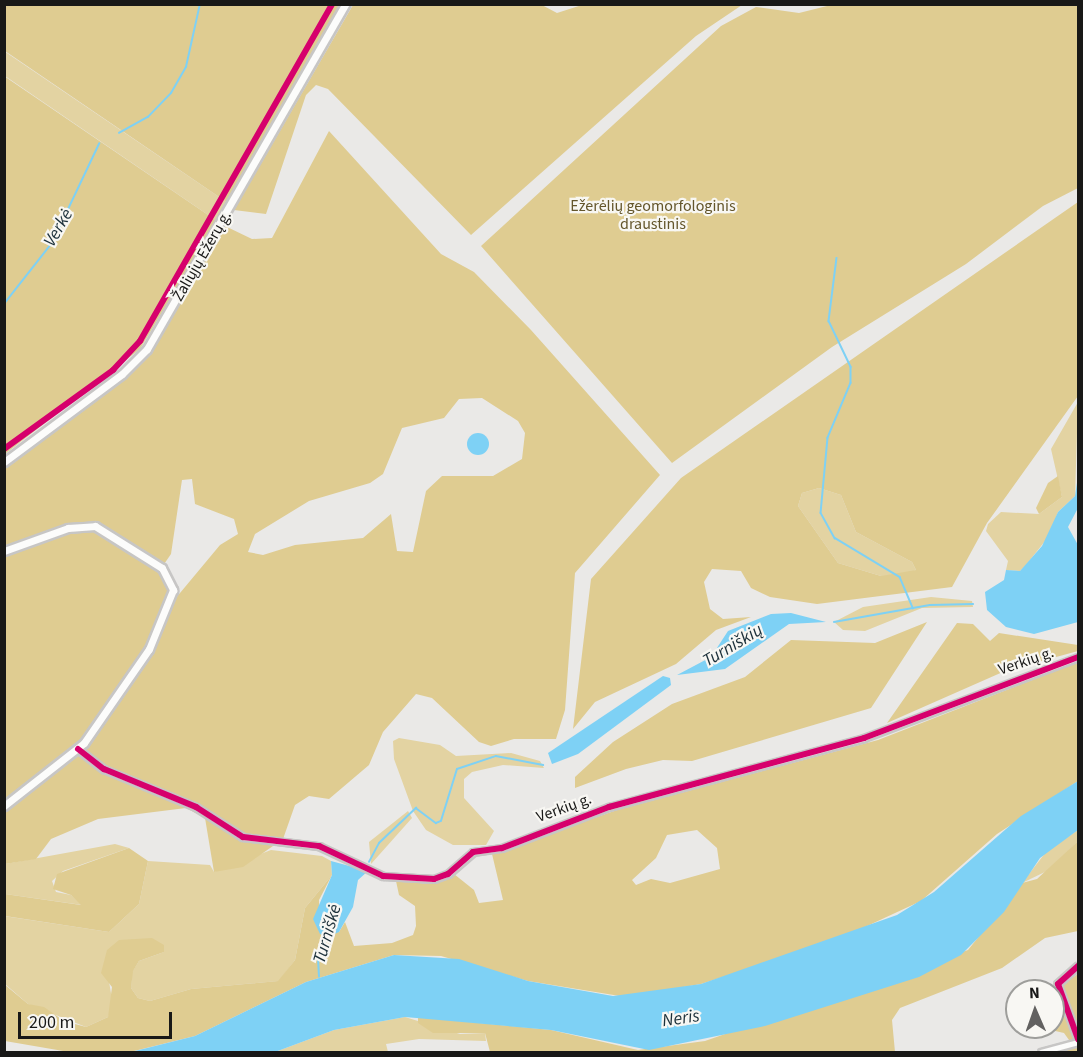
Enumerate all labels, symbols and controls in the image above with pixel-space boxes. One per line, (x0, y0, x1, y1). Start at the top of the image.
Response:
park label: Ežerėlių geomorfologinis draustinis (570, 196, 736, 234)
water label: Verkė (40, 205, 78, 251)
street label: Žaliųjų Ežerų g. (168, 207, 236, 305)
water label: Turniškių (699, 620, 767, 672)
street label: Verkių g. (996, 643, 1056, 679)
street label: Verkių g. (534, 789, 594, 827)
water label: Turniškė (309, 902, 347, 966)
north arrow (1005, 979, 1065, 1039)
text: N (1029, 982, 1040, 1004)
scale bar (21, 1000, 176, 1038)
water label: Neris (661, 1006, 701, 1032)
text: 200 m (29, 1010, 74, 1035)

